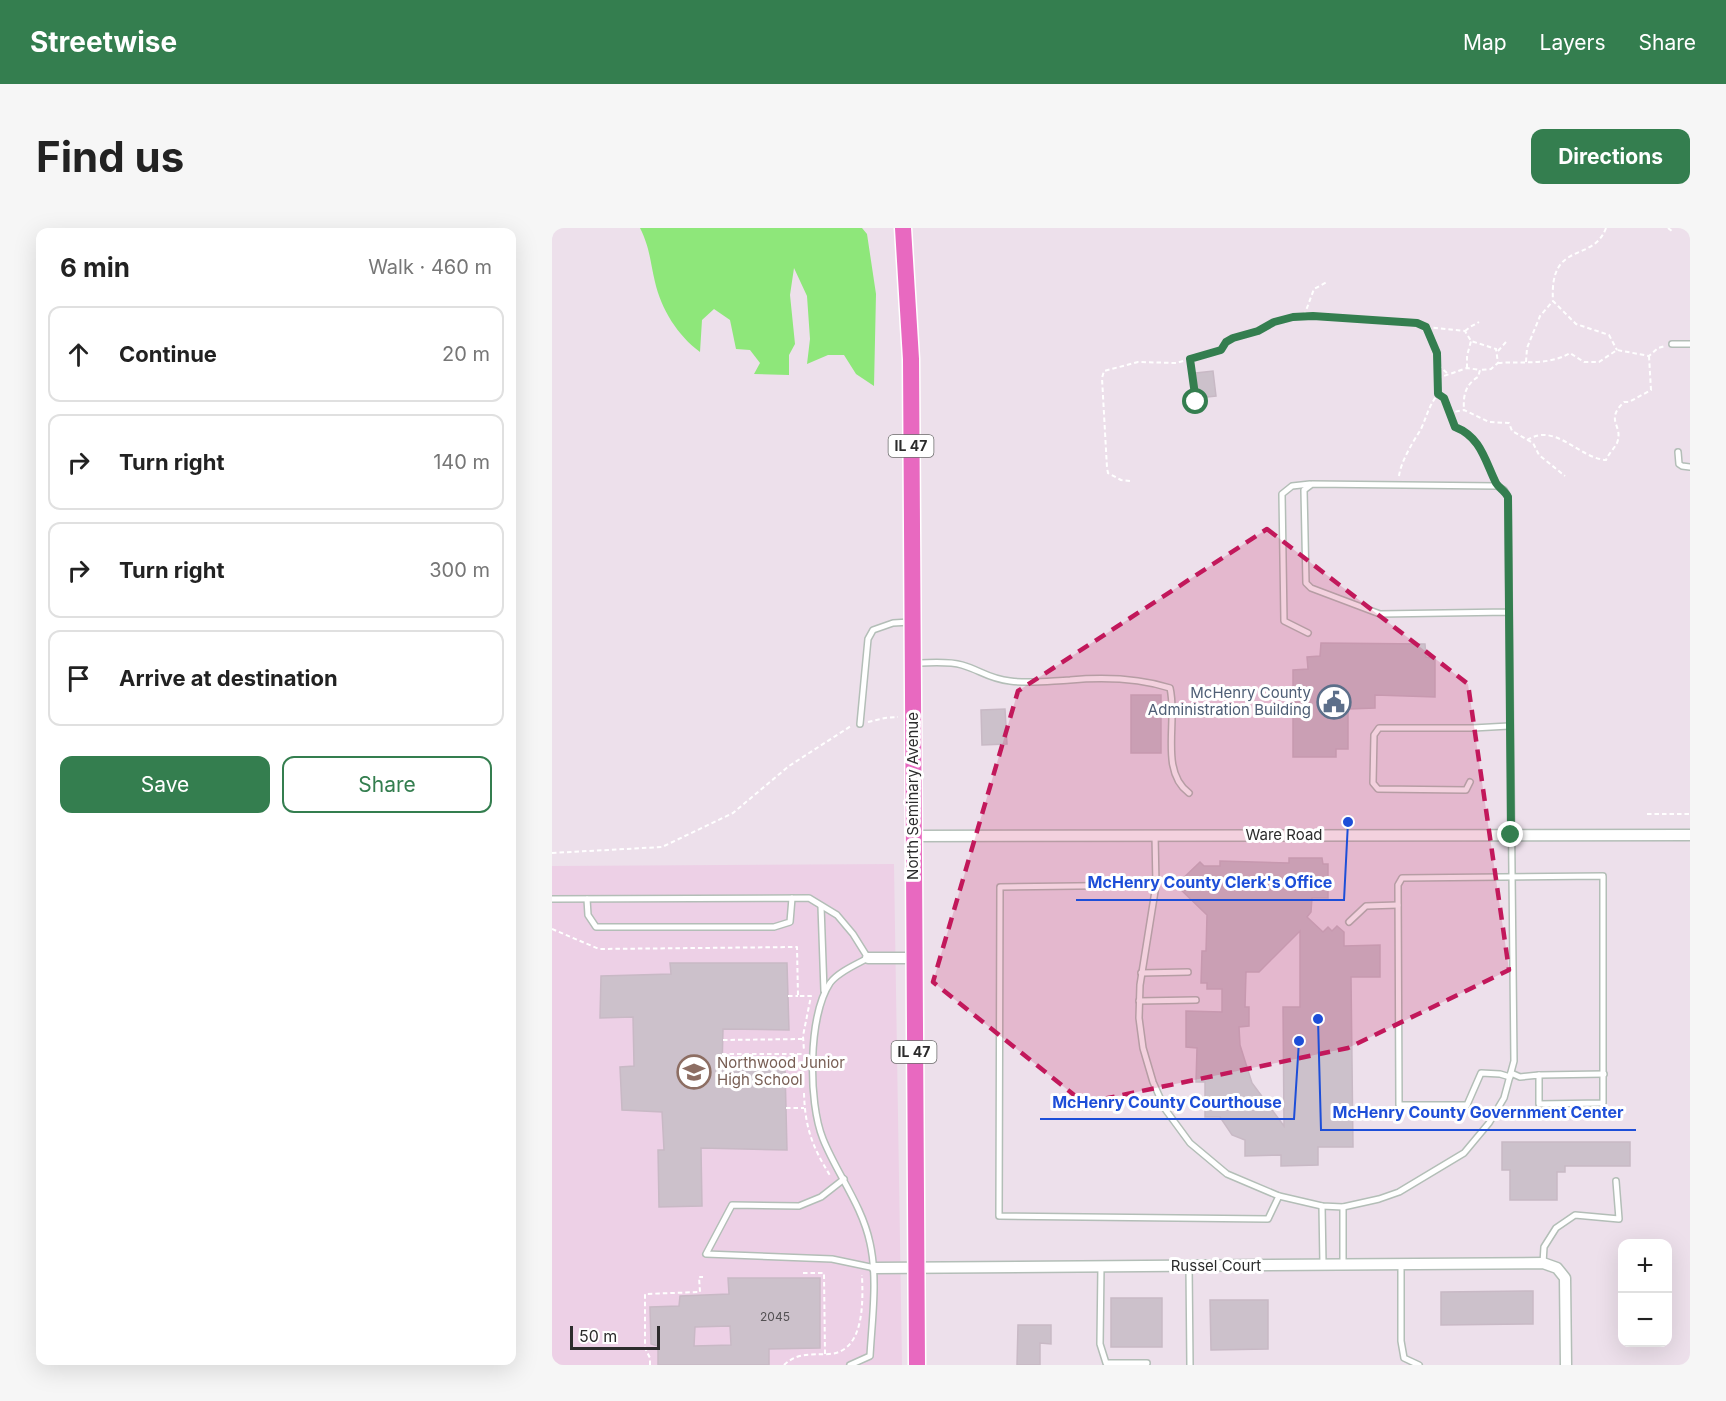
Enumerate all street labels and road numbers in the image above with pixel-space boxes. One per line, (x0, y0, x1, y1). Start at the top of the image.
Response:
road number: IL 47 (888, 435, 934, 457)
street label: North Seminary Avenue (903, 712, 922, 880)
street label: Ware Road (1246, 825, 1323, 844)
road number: IL 47 (892, 1041, 937, 1063)
street label: Russel Court (1171, 1256, 1261, 1275)

